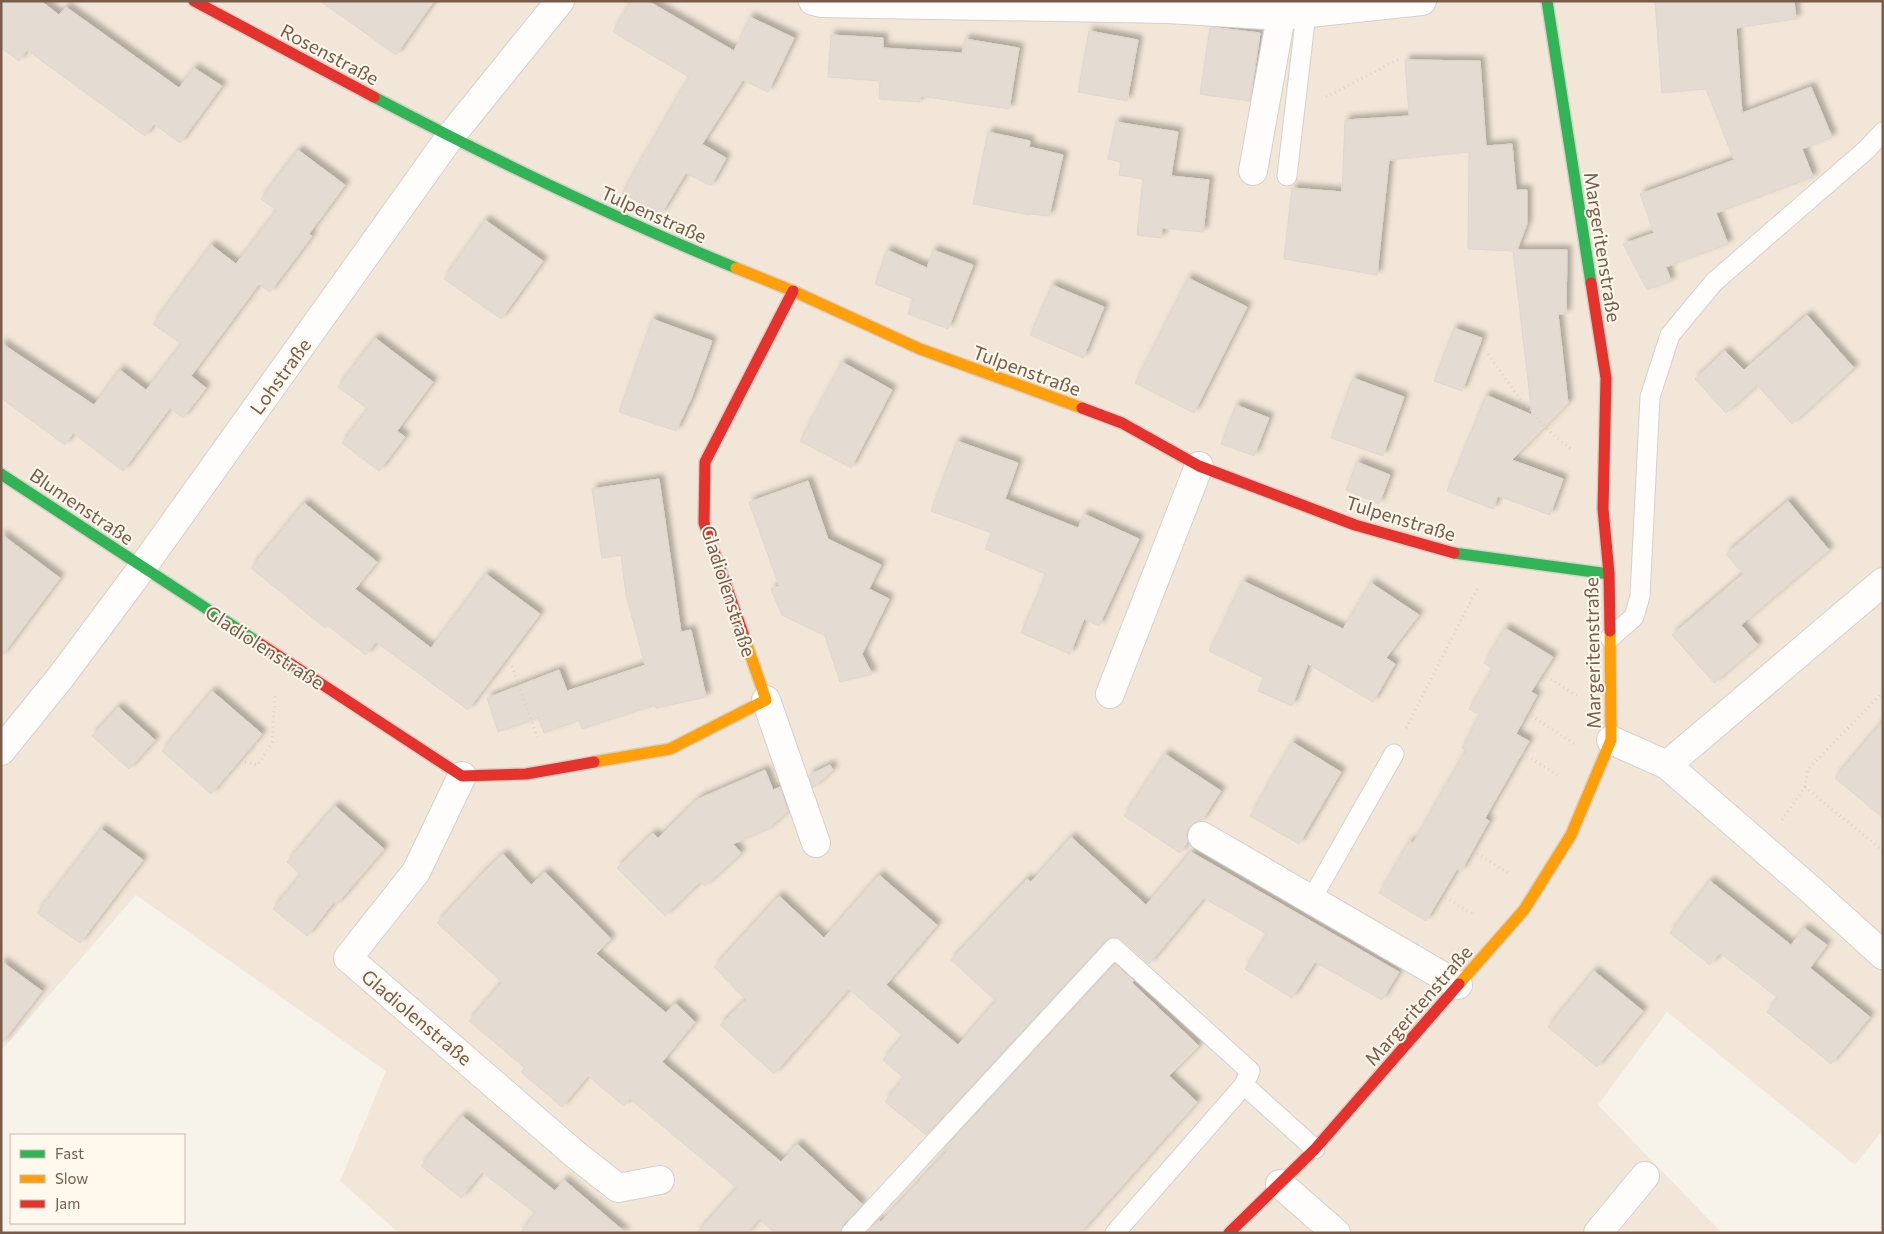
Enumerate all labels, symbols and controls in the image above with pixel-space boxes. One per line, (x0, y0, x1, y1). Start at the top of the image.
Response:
street label: Rosenstraße (277, 18, 383, 90)
street label: Margeritenstraße (1580, 170, 1626, 324)
street label: Tulpenstraße (598, 180, 710, 248)
street label: Lohstraße (245, 333, 315, 419)
street label: Tulpenstraße (970, 340, 1084, 400)
street label: Blumenstraße (26, 463, 138, 549)
street label: Tulpenstraße (1343, 490, 1459, 546)
street label: Gladiolenstraße (697, 522, 761, 660)
street label: Margeritenstraße (1579, 577, 1605, 729)
street label: Gladiolenstraße (201, 600, 329, 694)
street label: Margeritenstraße (1359, 940, 1477, 1070)
street label: Gladiolenstraße (357, 964, 477, 1070)
legend (10, 1134, 185, 1224)
text: Fast (55, 1144, 84, 1162)
text: Slow (55, 1169, 88, 1187)
text: Jam (55, 1194, 80, 1212)

